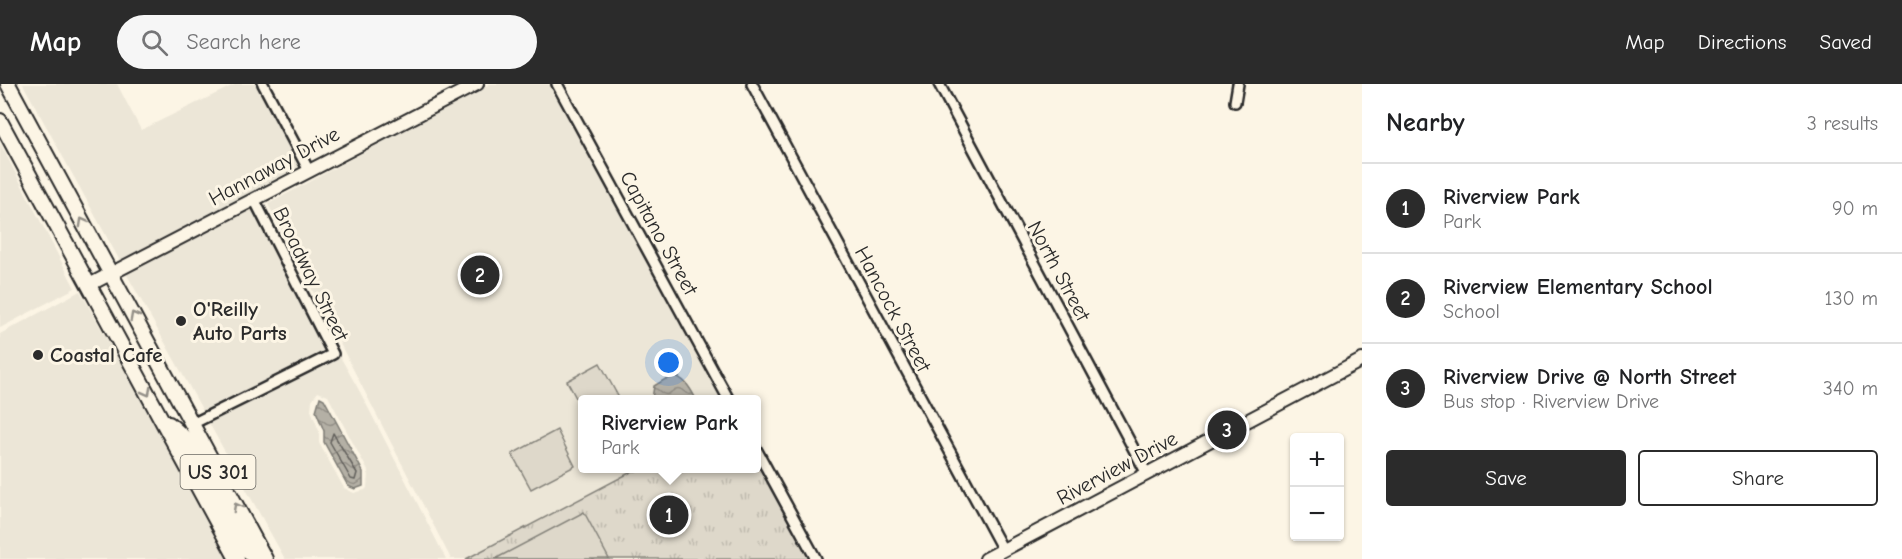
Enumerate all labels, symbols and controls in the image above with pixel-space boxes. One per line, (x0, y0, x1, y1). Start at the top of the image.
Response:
search box (117, 15, 537, 69)
text: Map (30, 26, 81, 58)
icon: search (138, 26, 171, 59)
text: Search here (186, 29, 301, 55)
text: Map (1625, 30, 1665, 54)
text: Directions (1698, 30, 1787, 54)
text: Saved (1820, 30, 1872, 54)
text: Nearby (1386, 108, 1465, 138)
text: 3 results (1807, 112, 1878, 135)
street label: Hannaway Drive (204, 121, 344, 211)
street label: Capitano Street (615, 167, 703, 300)
text: Riverview Park (1443, 184, 1580, 210)
text: 1 (1402, 197, 1409, 220)
text: 90 m (1832, 197, 1878, 220)
street label: Broadway Street (268, 203, 354, 346)
text: Park (1443, 210, 1481, 233)
street label: North Street (1023, 217, 1096, 326)
one-way arrow (79, 218, 90, 228)
street label: Hancock Street (850, 242, 937, 377)
pin: 2 (460, 252, 500, 297)
text: Riverview Elementary School (1443, 274, 1713, 300)
text: 2 (1401, 287, 1410, 310)
text: 130 m (1825, 287, 1878, 310)
place label: O'Reilly Auto Parts (193, 297, 287, 345)
text: School (1443, 300, 1500, 323)
one-way arrow (130, 312, 141, 322)
marker: O'Reilly Auto Parts (174, 314, 188, 328)
place label: Coastal Cafe (50, 343, 162, 367)
marker: Coastal Cafe (31, 348, 45, 362)
your location (654, 348, 683, 377)
text: Riverview Drive @ North Street (1443, 364, 1736, 390)
text: 3 (1401, 377, 1410, 400)
text: 340 m (1823, 377, 1878, 400)
one-way arrow (140, 385, 151, 396)
text: Bus stop · Riverview Drive (1443, 390, 1659, 413)
popup (578, 395, 761, 473)
pin: 3 (1208, 408, 1246, 452)
text: Riverview Park (601, 410, 738, 436)
street label: Riverview Drive (1052, 426, 1182, 510)
map controls (1290, 433, 1344, 541)
button: + (1290, 433, 1344, 487)
text: Park (601, 436, 639, 459)
button: Save (1386, 450, 1626, 506)
button: Share (1638, 450, 1878, 506)
road number: US 301 (180, 455, 256, 489)
button: − (1290, 487, 1344, 541)
pin: 1 (650, 492, 688, 538)
one-way arrow (233, 503, 244, 514)

